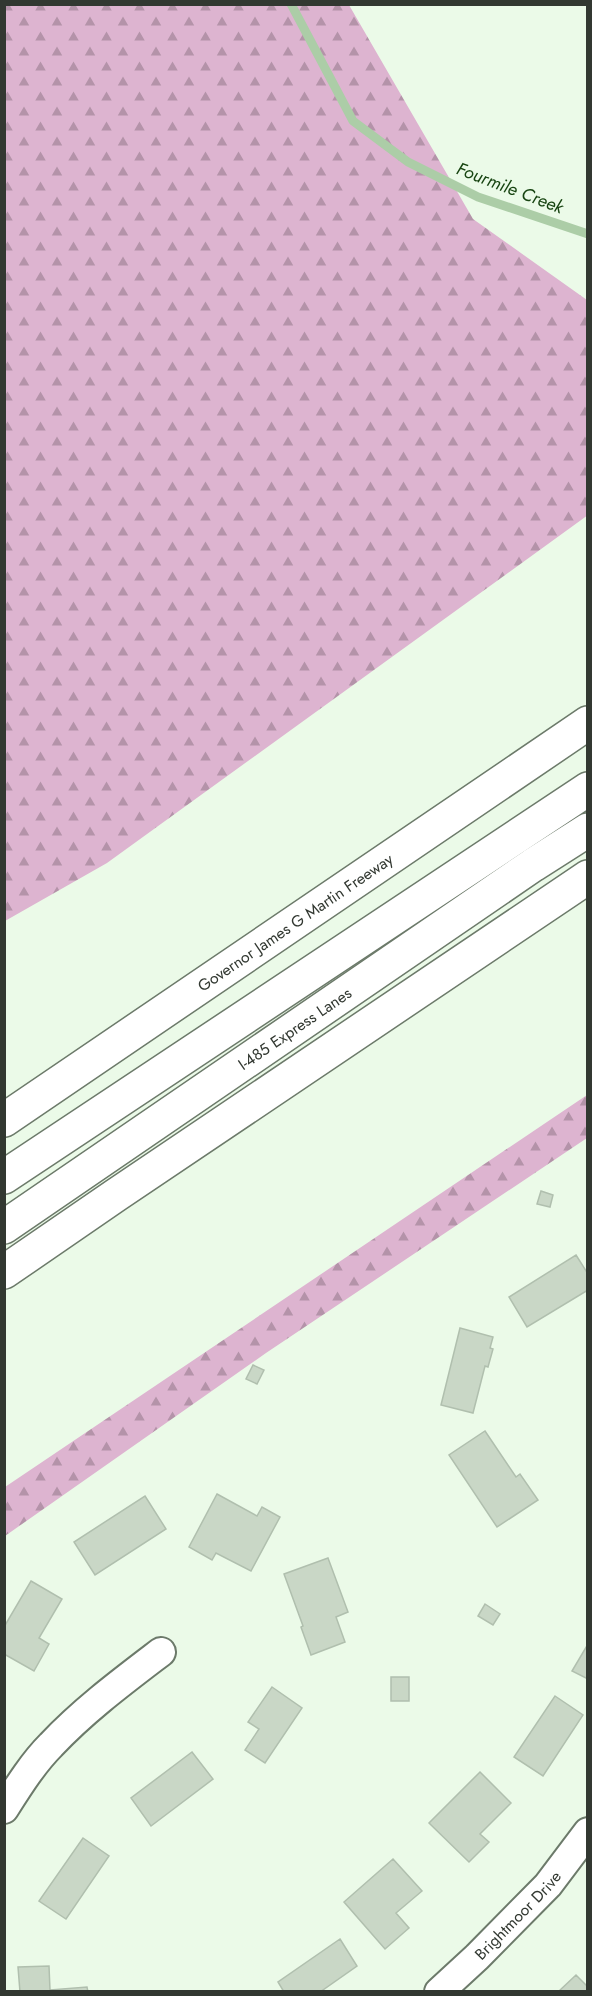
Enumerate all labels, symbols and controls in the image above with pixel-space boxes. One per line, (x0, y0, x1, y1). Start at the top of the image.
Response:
water label: Fourmile Creek (453, 156, 569, 221)
street label: Governor James G Martin Freeway (193, 847, 398, 997)
street label: I-485 Express Lanes (233, 981, 356, 1075)
street label: Brightmoor Drive (469, 1866, 566, 1965)

